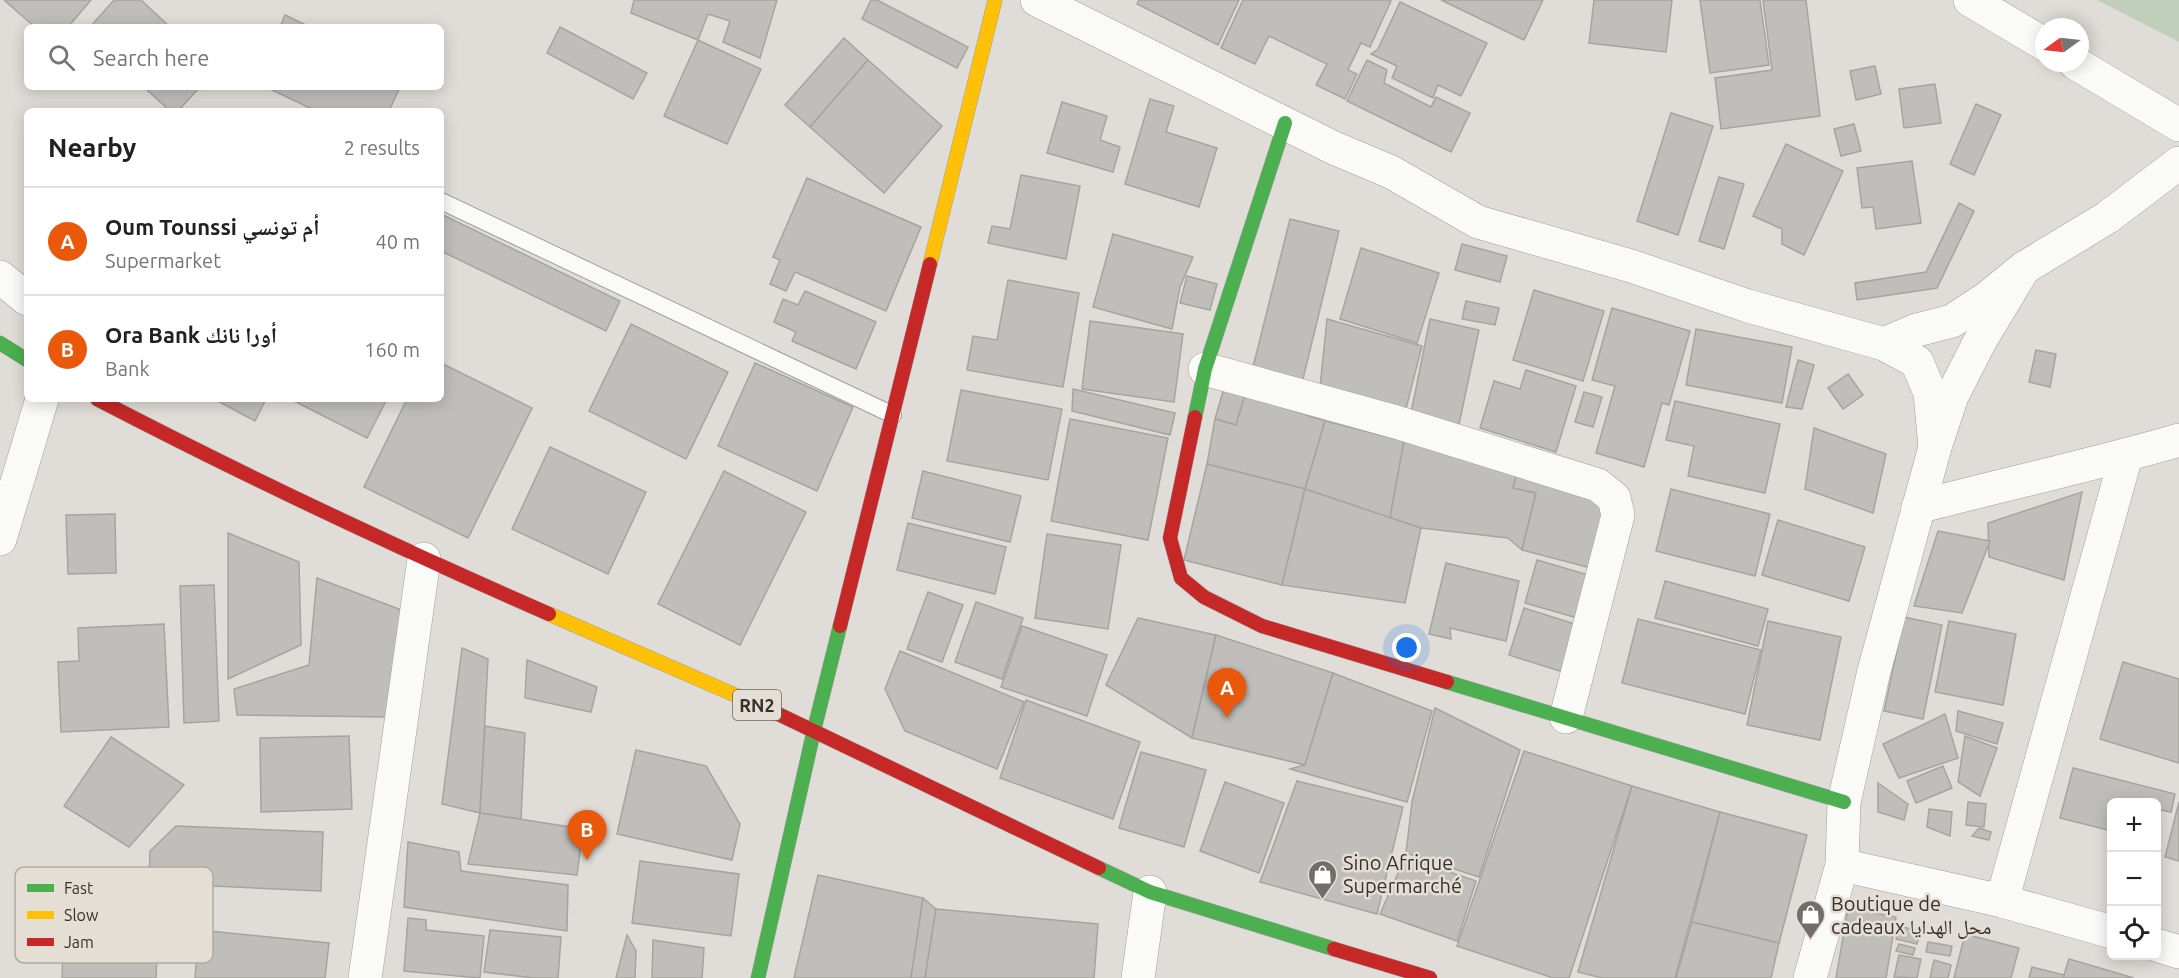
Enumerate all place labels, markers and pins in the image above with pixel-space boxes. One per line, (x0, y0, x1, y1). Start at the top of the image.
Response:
pin: A (1208, 668, 1246, 718)
pin: B (568, 810, 606, 860)
place label: Sino Afrique Supermarché (1343, 851, 1462, 897)
shop icon: Sino Afrique Supermarché (1306, 858, 1338, 900)
place label: Boutique de cadeaux محل الهدايا (1831, 892, 1991, 939)
shop icon: Boutique de cadeaux محل الهدايا (1794, 898, 1826, 940)

